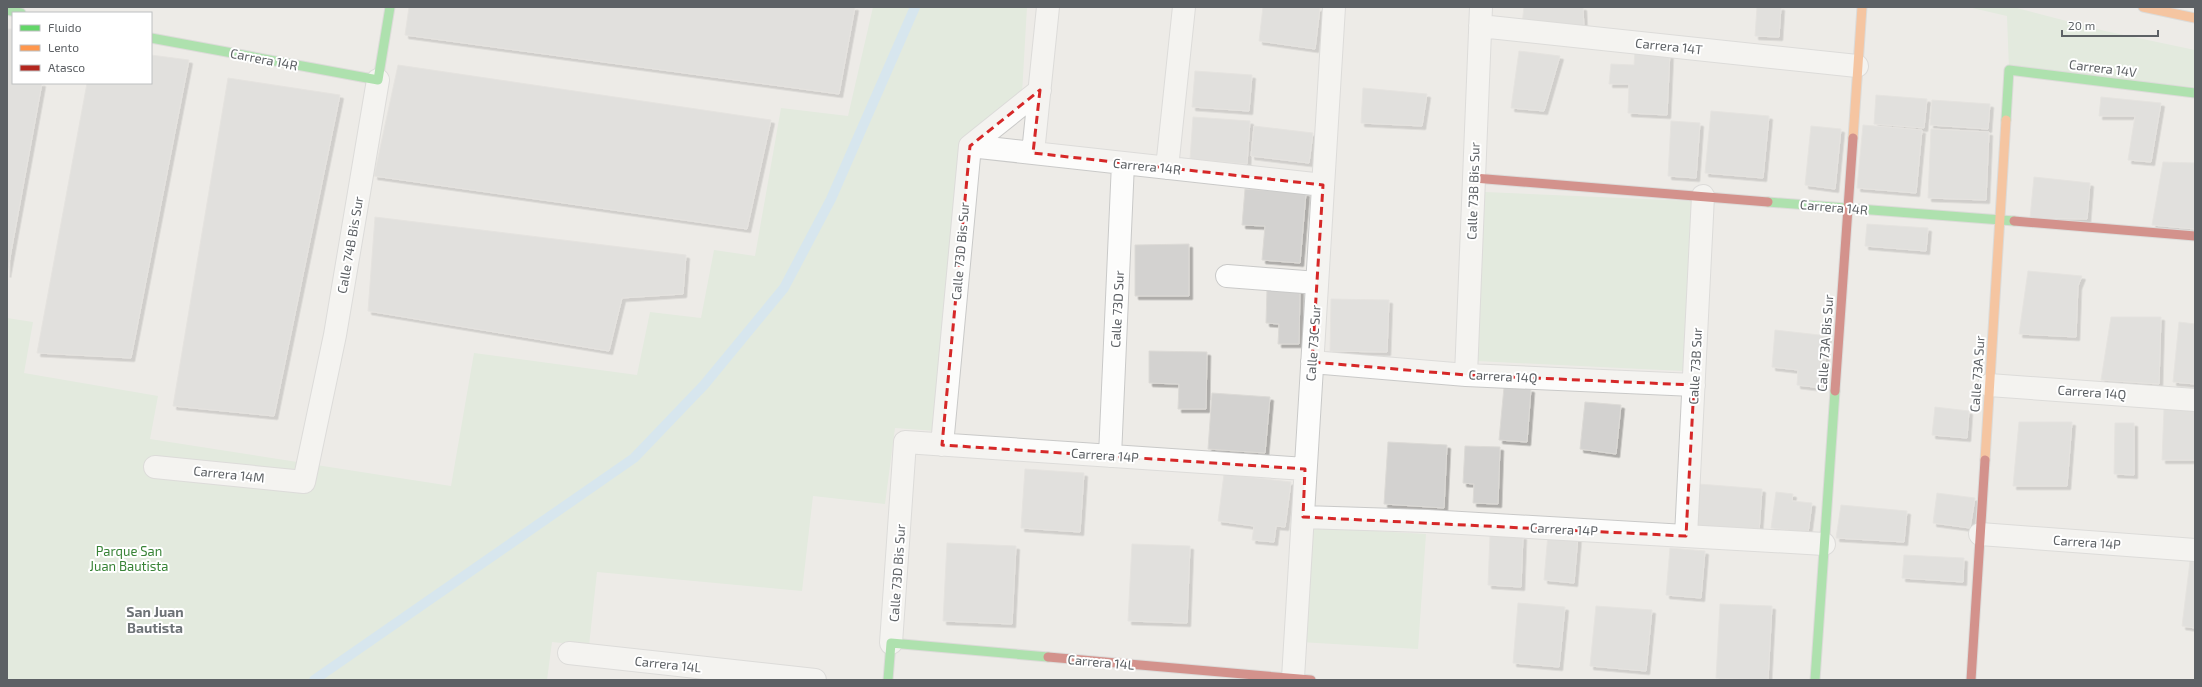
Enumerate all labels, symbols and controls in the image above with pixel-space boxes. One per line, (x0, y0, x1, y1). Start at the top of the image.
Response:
legend (12, 12, 152, 84)
scale bar (2062, 12, 2158, 38)
text: 20 m (2068, 18, 2095, 32)
text: Fluido (48, 20, 82, 34)
street label: Carrera 14T (1635, 35, 1704, 58)
text: Lento (48, 40, 79, 54)
street label: Carrera 14R (229, 45, 299, 73)
street label: Carrera 14V (2068, 56, 2138, 80)
text: Atasco (48, 60, 85, 74)
street label: Calle 73B Bis Sur (1463, 142, 1483, 240)
street label: Carrera 14R (1112, 154, 1182, 178)
street label: Calle 74B Bis Sur (334, 195, 366, 295)
street label: Carrera 14R (1799, 196, 1869, 218)
street label: Calle 73D Bis Sur (948, 201, 972, 301)
street label: Calle 73D Sur (1107, 270, 1127, 348)
street label: Calle 73A Bis Sur (1814, 294, 1836, 392)
street label: Calle 73C Sur (1302, 304, 1324, 382)
street label: Calle 73B Sur (1685, 327, 1705, 405)
street label: Calle 73A Sur (1966, 335, 1988, 413)
street label: Carrera 14Q (1468, 366, 1538, 386)
street label: Carrera 14Q (2057, 382, 2127, 402)
street label: Carrera 14P (1071, 445, 1140, 465)
street label: Carrera 14M (193, 462, 265, 486)
street label: Carrera 14P (1530, 519, 1599, 539)
street label: Calle 73D Bis Sur (886, 523, 908, 623)
street label: Carrera 14P (2053, 532, 2122, 552)
park label: Parque San Juan Bautista (90, 543, 168, 574)
district label: San Juan Bautista (126, 603, 184, 636)
street label: Carrera 14L (1067, 651, 1135, 673)
street label: Carrera 14L (634, 653, 702, 675)

